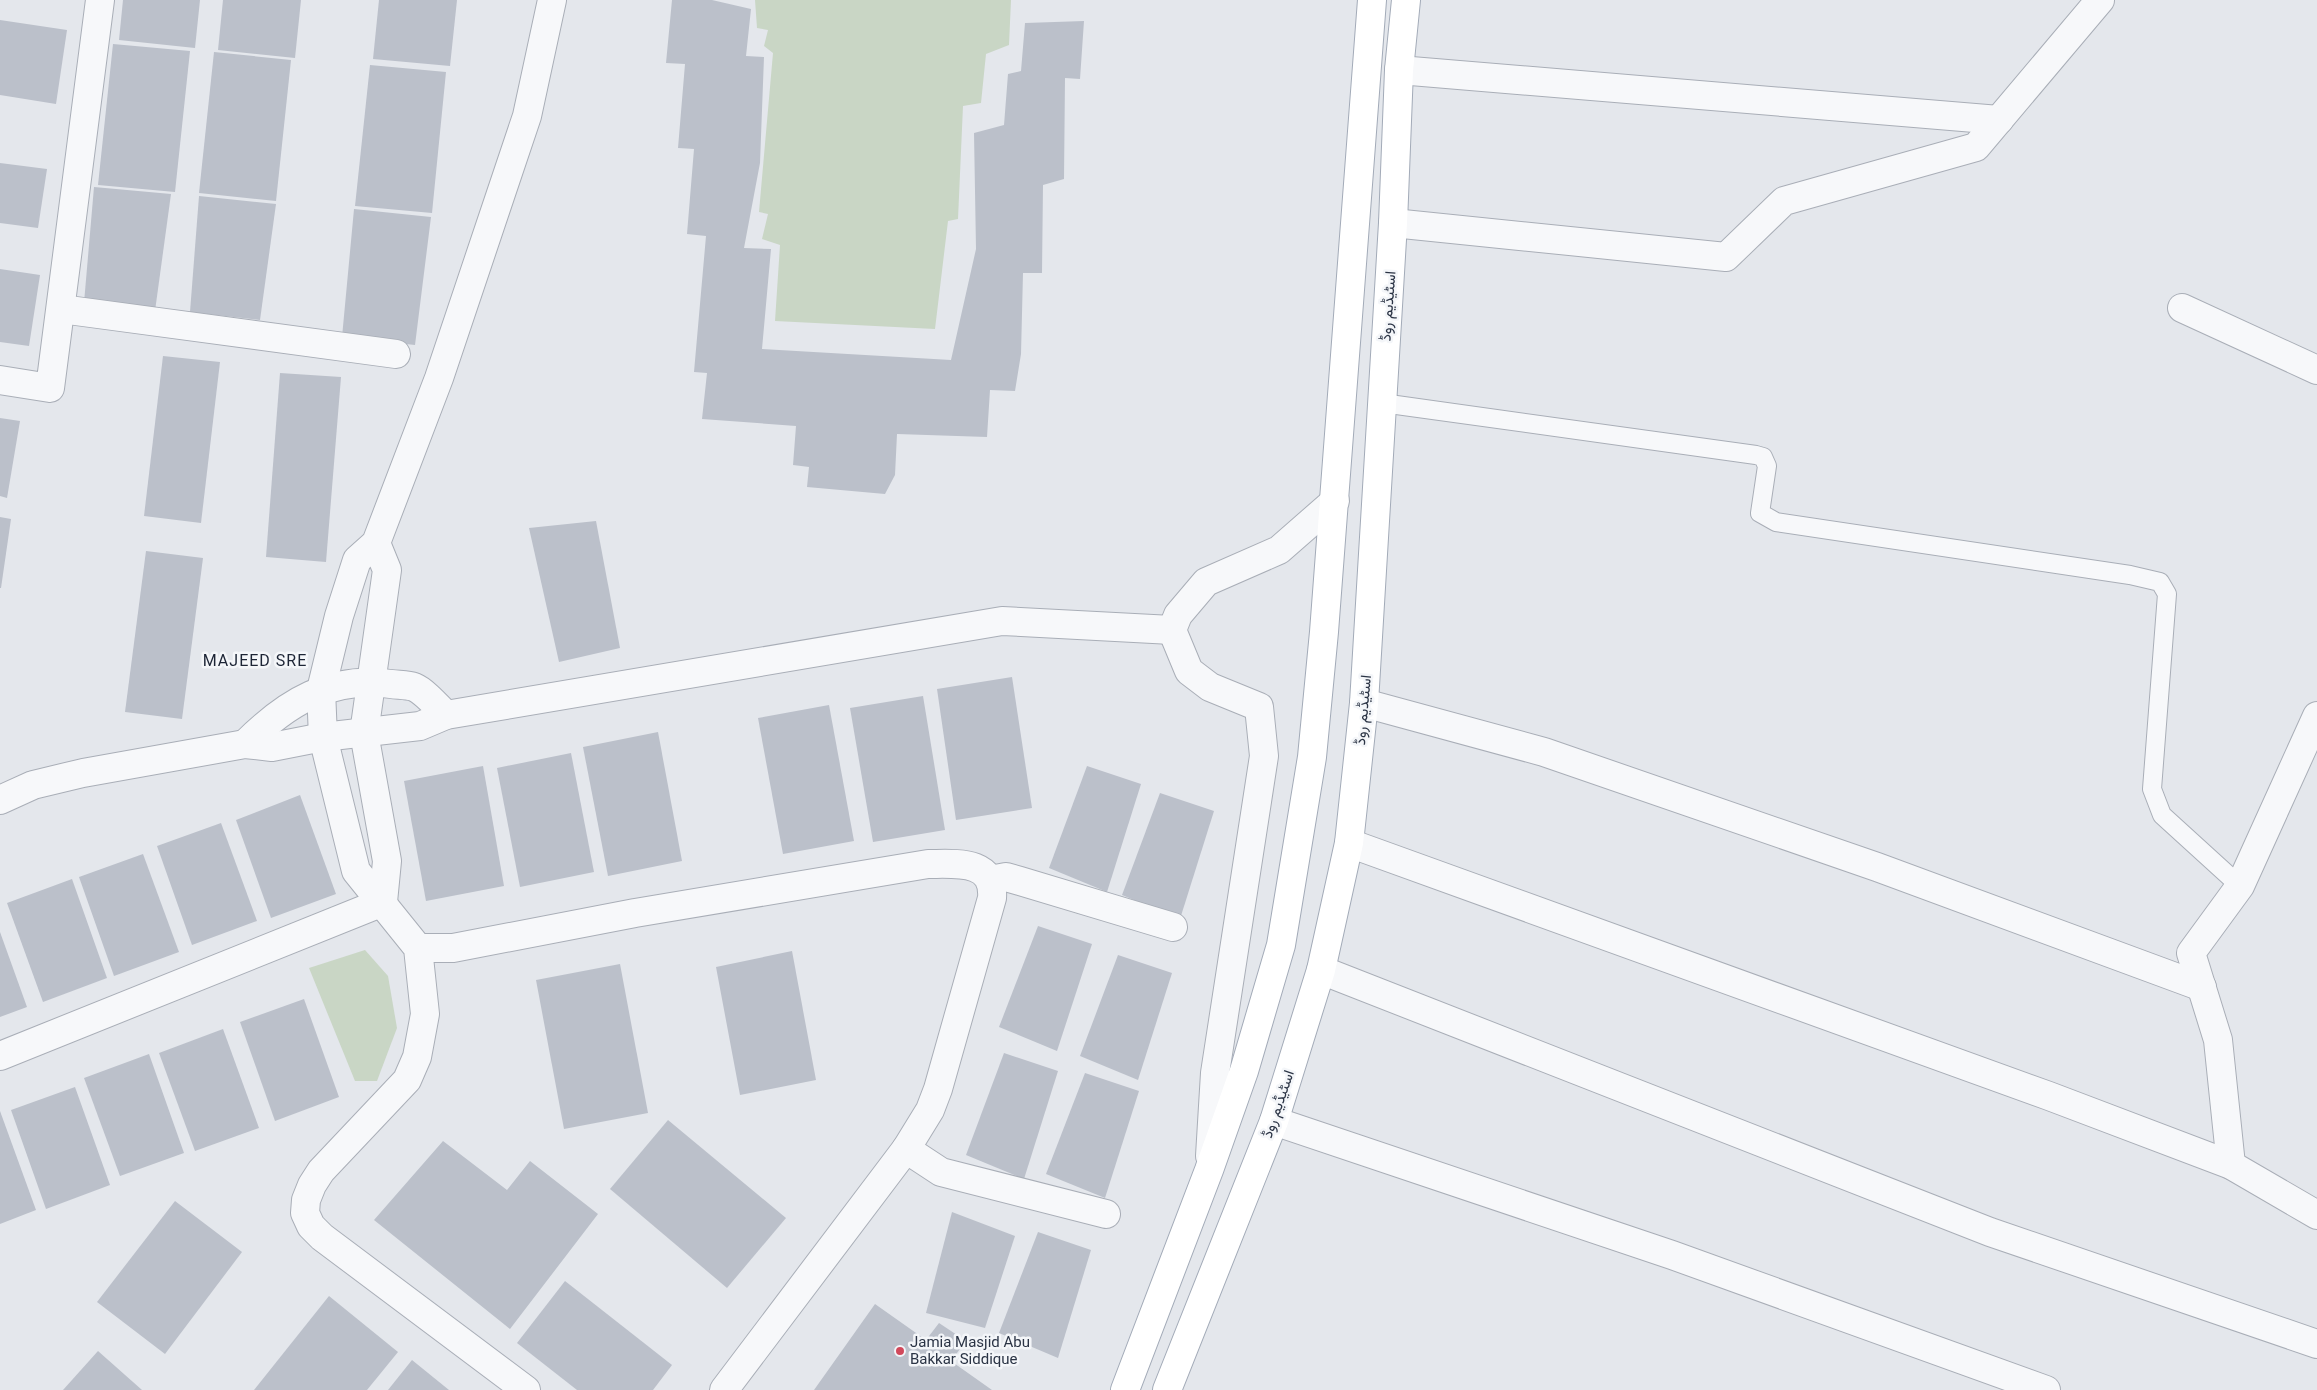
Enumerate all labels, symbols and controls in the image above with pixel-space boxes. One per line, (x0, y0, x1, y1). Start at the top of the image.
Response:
street label: اسٹیڈیم روڈ (1377, 270, 1400, 342)
district label: MAJEED SRE (203, 651, 307, 670)
street label: اسٹیڈیم روڈ (1351, 674, 1376, 746)
street label: اسٹیڈیم روڈ (1258, 1068, 1299, 1141)
place label: Jamia Masjid Abu Bakkar Siddique (910, 1333, 1030, 1368)
marker: Jamia Masjid Abu Bakkar Siddique (894, 1345, 906, 1357)

